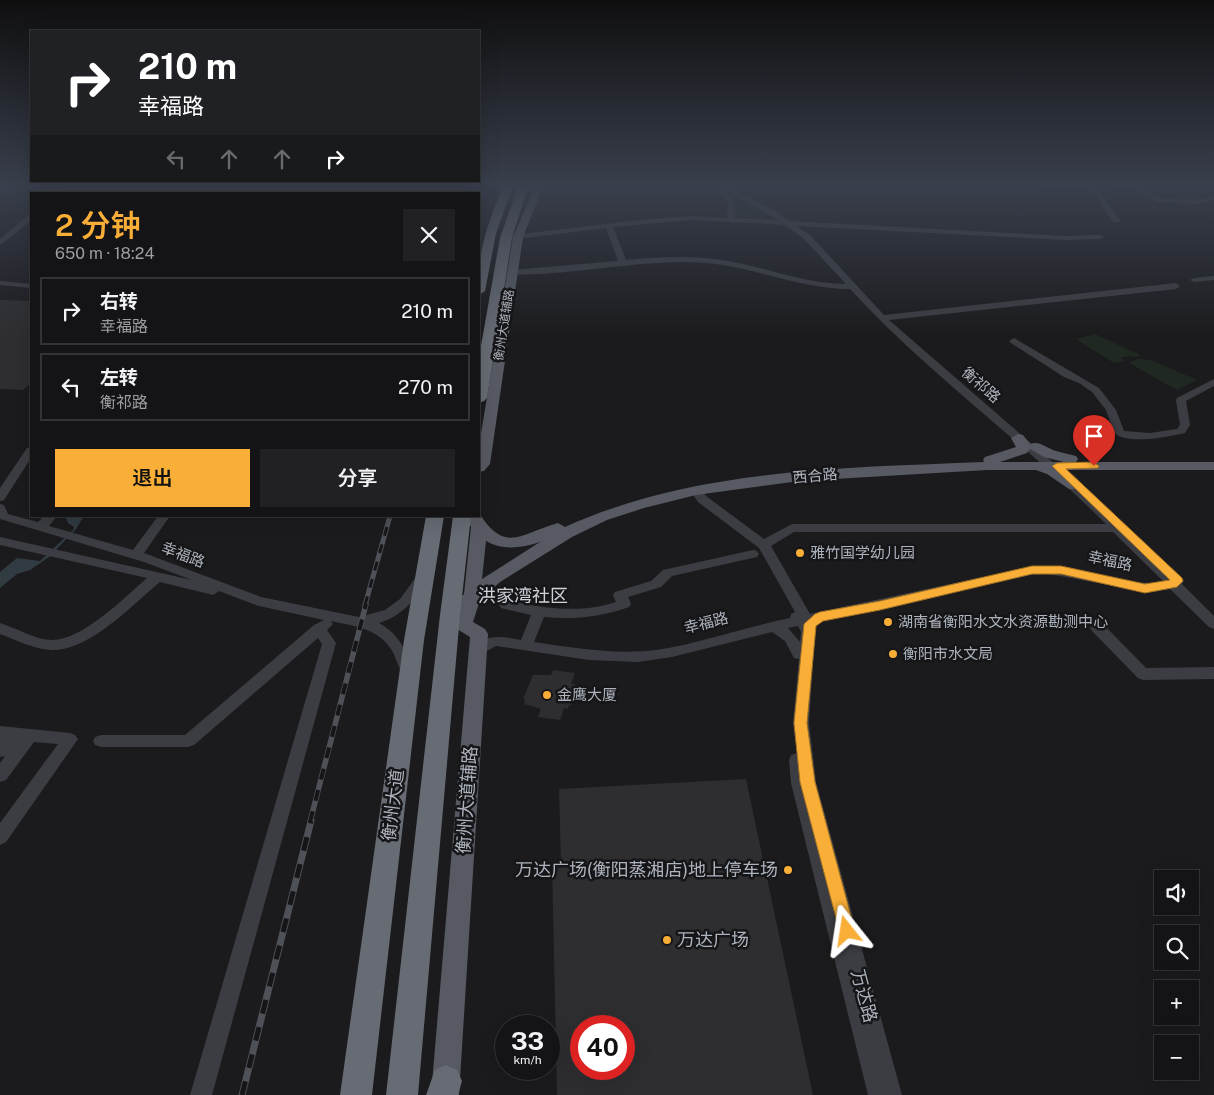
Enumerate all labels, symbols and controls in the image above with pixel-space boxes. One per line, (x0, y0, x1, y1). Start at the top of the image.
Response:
text: 210 m (138, 46, 237, 87)
icon: right (55, 50, 120, 115)
text: 幸福路 (138, 93, 204, 119)
icon: left (162, 145, 190, 173)
icon: ahead (215, 145, 243, 173)
icon: ahead (268, 145, 296, 173)
icon: right (321, 145, 349, 173)
text: 2 分钟 (55, 207, 141, 243)
button: close (403, 209, 455, 261)
text: 650 m · 18:24 (55, 244, 154, 263)
street label: 衡州大道辅路 (491, 288, 517, 362)
text: 右转 (100, 290, 138, 312)
icon: right (57, 297, 85, 325)
text: 210 m (401, 300, 453, 322)
text: 幸福路 (100, 317, 148, 336)
street label: 衡祁路 (959, 363, 1004, 406)
text: 左转 (100, 366, 138, 388)
icon: left (57, 373, 85, 401)
text: 270 m (398, 376, 453, 398)
text: 衡祁路 (100, 393, 148, 412)
pin (1073, 415, 1115, 466)
icon: arrive (1080, 422, 1108, 450)
button: 退出 (55, 449, 250, 507)
button: 分享 (260, 449, 455, 507)
street label: 西合路 (792, 465, 838, 486)
street label: 幸福路 (159, 539, 207, 571)
place label: 雅竹国学幼儿园 (810, 544, 915, 561)
marker: 雅竹国学幼儿园 (794, 547, 806, 559)
street label: 幸福路 (1086, 548, 1134, 574)
district label: 洪家湾社区 (478, 585, 568, 606)
street label: 幸福路 (682, 609, 730, 636)
place label: 湖南省衡阳水文水资源勘测中心 (898, 613, 1108, 630)
marker: 湖南省衡阳水文水资源勘测中心 (882, 616, 894, 628)
place label: 衡阳市水文局 (903, 645, 993, 662)
marker: 衡阳市水文局 (887, 648, 899, 660)
place label: 金鹰大厦 (557, 686, 617, 703)
marker: 金鹰大厦 (541, 689, 553, 701)
street label: 衡州大道辅路 (452, 745, 481, 855)
street label: 衡州大道 (378, 768, 407, 842)
place label: 万达广场(衡阳蒸湘店)地上停车场 (515, 859, 778, 880)
marker: 万达广场(衡阳蒸湘店)地上停车场 (782, 864, 794, 876)
map controls (1154, 870, 1199, 1080)
button: sound (1154, 870, 1199, 915)
position arrow (820, 904, 872, 956)
button: search (1154, 925, 1199, 970)
place label: 万达广场 (677, 929, 749, 950)
marker: 万达广场 (661, 934, 673, 946)
street label: 万达路 (847, 967, 882, 1025)
button: + (1154, 980, 1199, 1025)
speed limit sign: 40 (570, 1015, 635, 1080)
text: 33 (511, 1026, 544, 1056)
button: − (1154, 1035, 1199, 1080)
text: km/h (513, 1053, 542, 1067)

